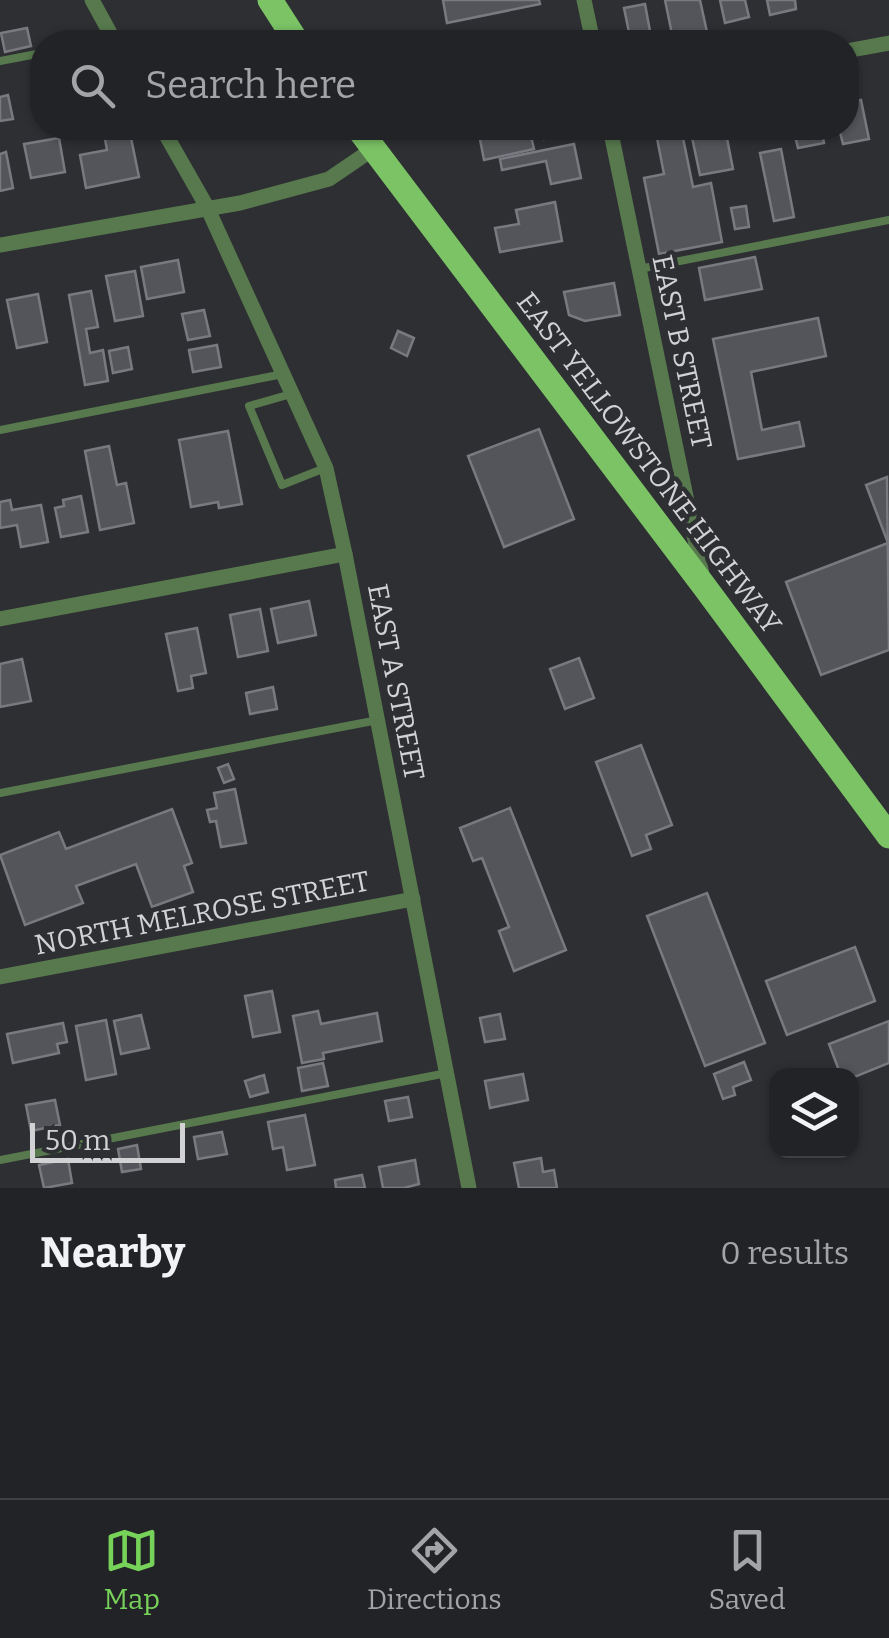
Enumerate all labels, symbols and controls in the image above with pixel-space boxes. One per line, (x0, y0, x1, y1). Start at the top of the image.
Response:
search box (30, 30, 859, 140)
icon: search (65, 58, 120, 113)
text: Search here (145, 62, 356, 108)
street label: EAST B STREET (645, 252, 719, 452)
street label: EAST YELLOWSTONE HIGHWAY (510, 286, 788, 640)
street label: EAST A STREET (361, 581, 431, 783)
street label: NORTH MELROSE STREET (32, 864, 372, 962)
map controls (769, 1068, 859, 1158)
button: layers (769, 1068, 859, 1158)
scale bar (30, 1118, 185, 1162)
text: 50 m (45, 1124, 110, 1157)
text: Nearby (40, 1228, 185, 1278)
text: 0 results (720, 1234, 849, 1272)
tab: Map (103, 1523, 160, 1616)
tab: Directions (367, 1523, 502, 1616)
tab: Saved (709, 1523, 786, 1616)

